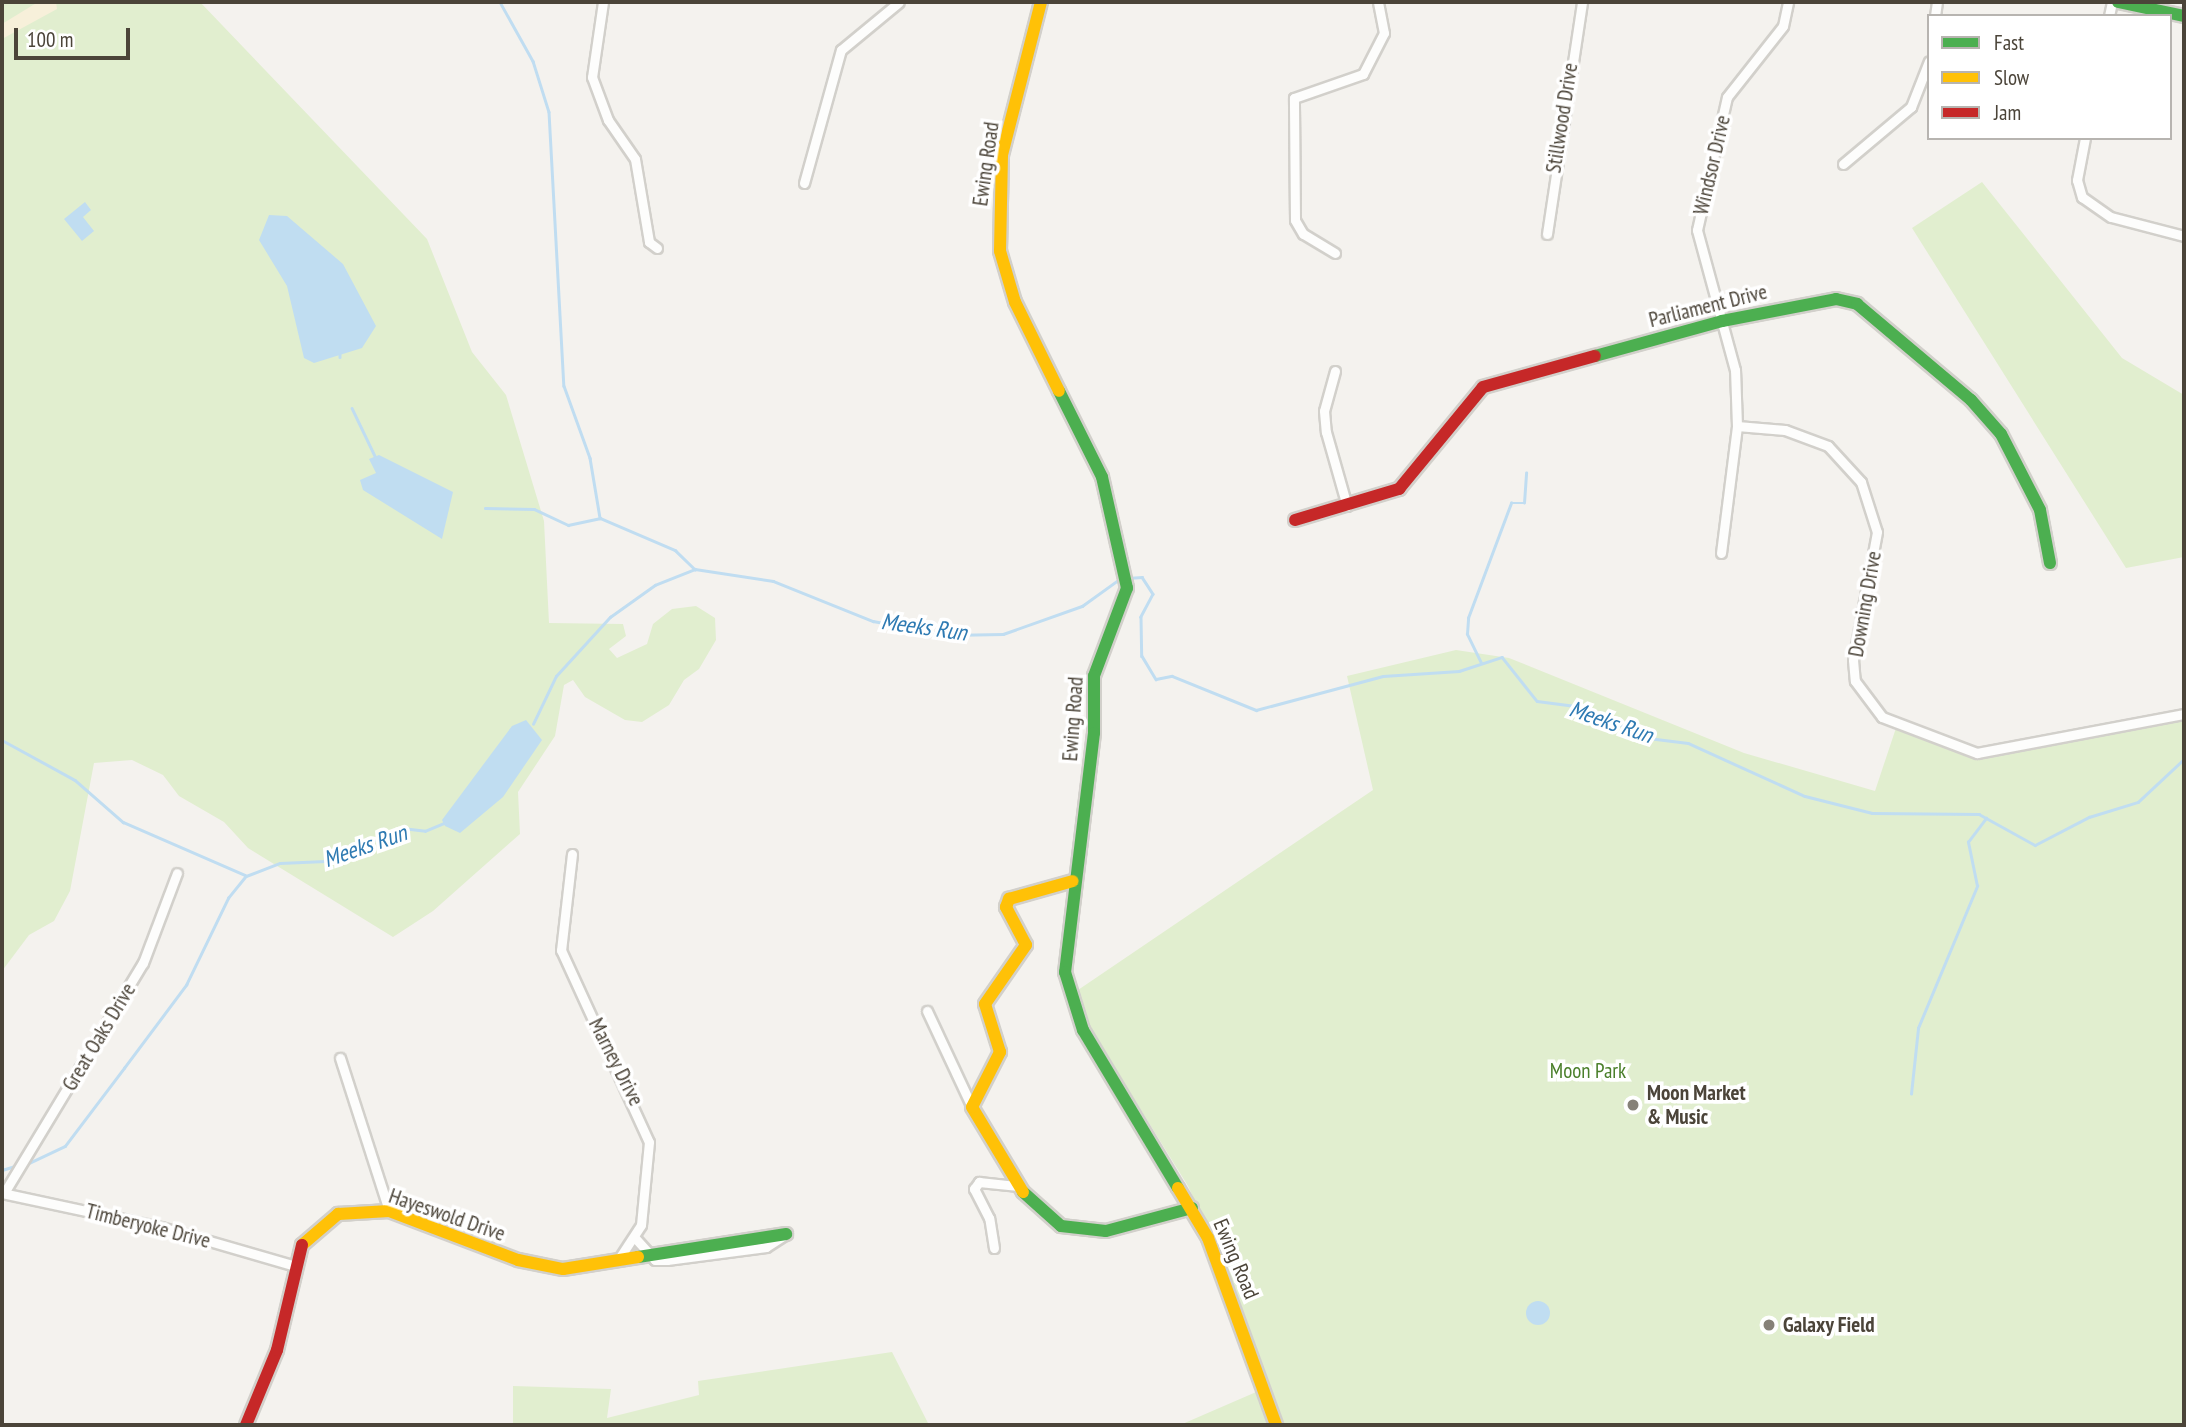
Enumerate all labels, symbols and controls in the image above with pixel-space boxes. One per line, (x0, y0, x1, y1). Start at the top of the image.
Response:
scale bar (18, 14, 133, 58)
legend (1927, 14, 2172, 140)
text: 100 m (27, 26, 73, 53)
text: Fast (1994, 29, 2024, 56)
street label: Stillwood Drive (1541, 61, 1583, 175)
text: Slow (1994, 64, 2029, 91)
text: Jam (1994, 99, 2021, 126)
street label: Windsor Drive (1688, 113, 1736, 217)
street label: Ewing Road (968, 120, 1004, 208)
street label: Parliament Drive (1646, 279, 1770, 333)
street label: Downing Drive (1843, 549, 1887, 659)
water label: Meeks Run (879, 607, 969, 647)
street label: Ewing Road (1057, 676, 1089, 762)
water label: Meeks Run (1566, 695, 1656, 749)
water label: Meeks Run (320, 819, 410, 873)
street label: Great Oaks Drive (57, 979, 141, 1095)
street label: Marney Drive (583, 1014, 649, 1110)
park label: Moon Park (1550, 1058, 1626, 1084)
place label: Moon Market & Music (1647, 1080, 1746, 1130)
marker: Moon Market & Music (1625, 1097, 1641, 1113)
street label: Hayeswold Drive (386, 1183, 508, 1247)
street label: Timberyoke Drive (83, 1198, 213, 1254)
street label: Ewing Road (1208, 1215, 1264, 1303)
place label: Galaxy Field (1783, 1312, 1875, 1338)
marker: Galaxy Field (1761, 1317, 1777, 1333)

